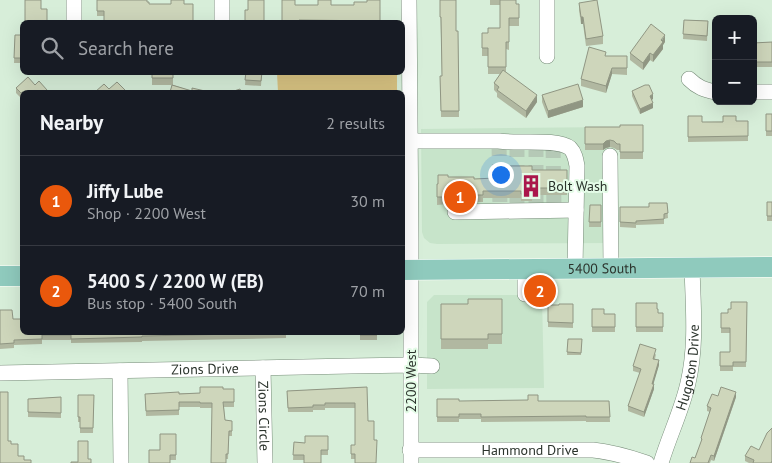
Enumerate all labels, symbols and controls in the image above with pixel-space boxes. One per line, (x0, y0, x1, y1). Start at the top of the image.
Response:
map controls (712, 15, 757, 105)
button: + (712, 15, 757, 60)
search box (20, 20, 405, 75)
icon: search (38, 34, 66, 62)
text: Search here (78, 36, 174, 60)
button: − (712, 60, 757, 105)
text: Nearby (40, 109, 103, 136)
text: 2 results (326, 113, 385, 133)
your location (488, 162, 514, 188)
building icon: Bolt Wash (518, 173, 544, 199)
place label: Bolt Wash (548, 177, 608, 195)
pin: 1 (444, 178, 476, 216)
text: Jiffy Lube (87, 179, 163, 203)
text: 1 (51, 191, 61, 211)
text: 30 m (350, 191, 385, 211)
text: Shop · 2200 West (87, 203, 206, 223)
street label: 5400 South (567, 259, 637, 278)
text: 5400 S / 2200 W (EB) (87, 269, 264, 293)
pin: 2 (524, 272, 556, 310)
text: 2 (51, 281, 61, 301)
text: 70 m (350, 281, 385, 301)
text: Bus stop · 5400 South (87, 293, 237, 313)
street label: Hugoton Drive (672, 324, 703, 413)
street label: 2200 West (402, 349, 420, 412)
street label: Zions Drive (171, 359, 239, 379)
street label: Zions Circle (254, 381, 274, 451)
street label: Hammond Drive (481, 441, 579, 459)

